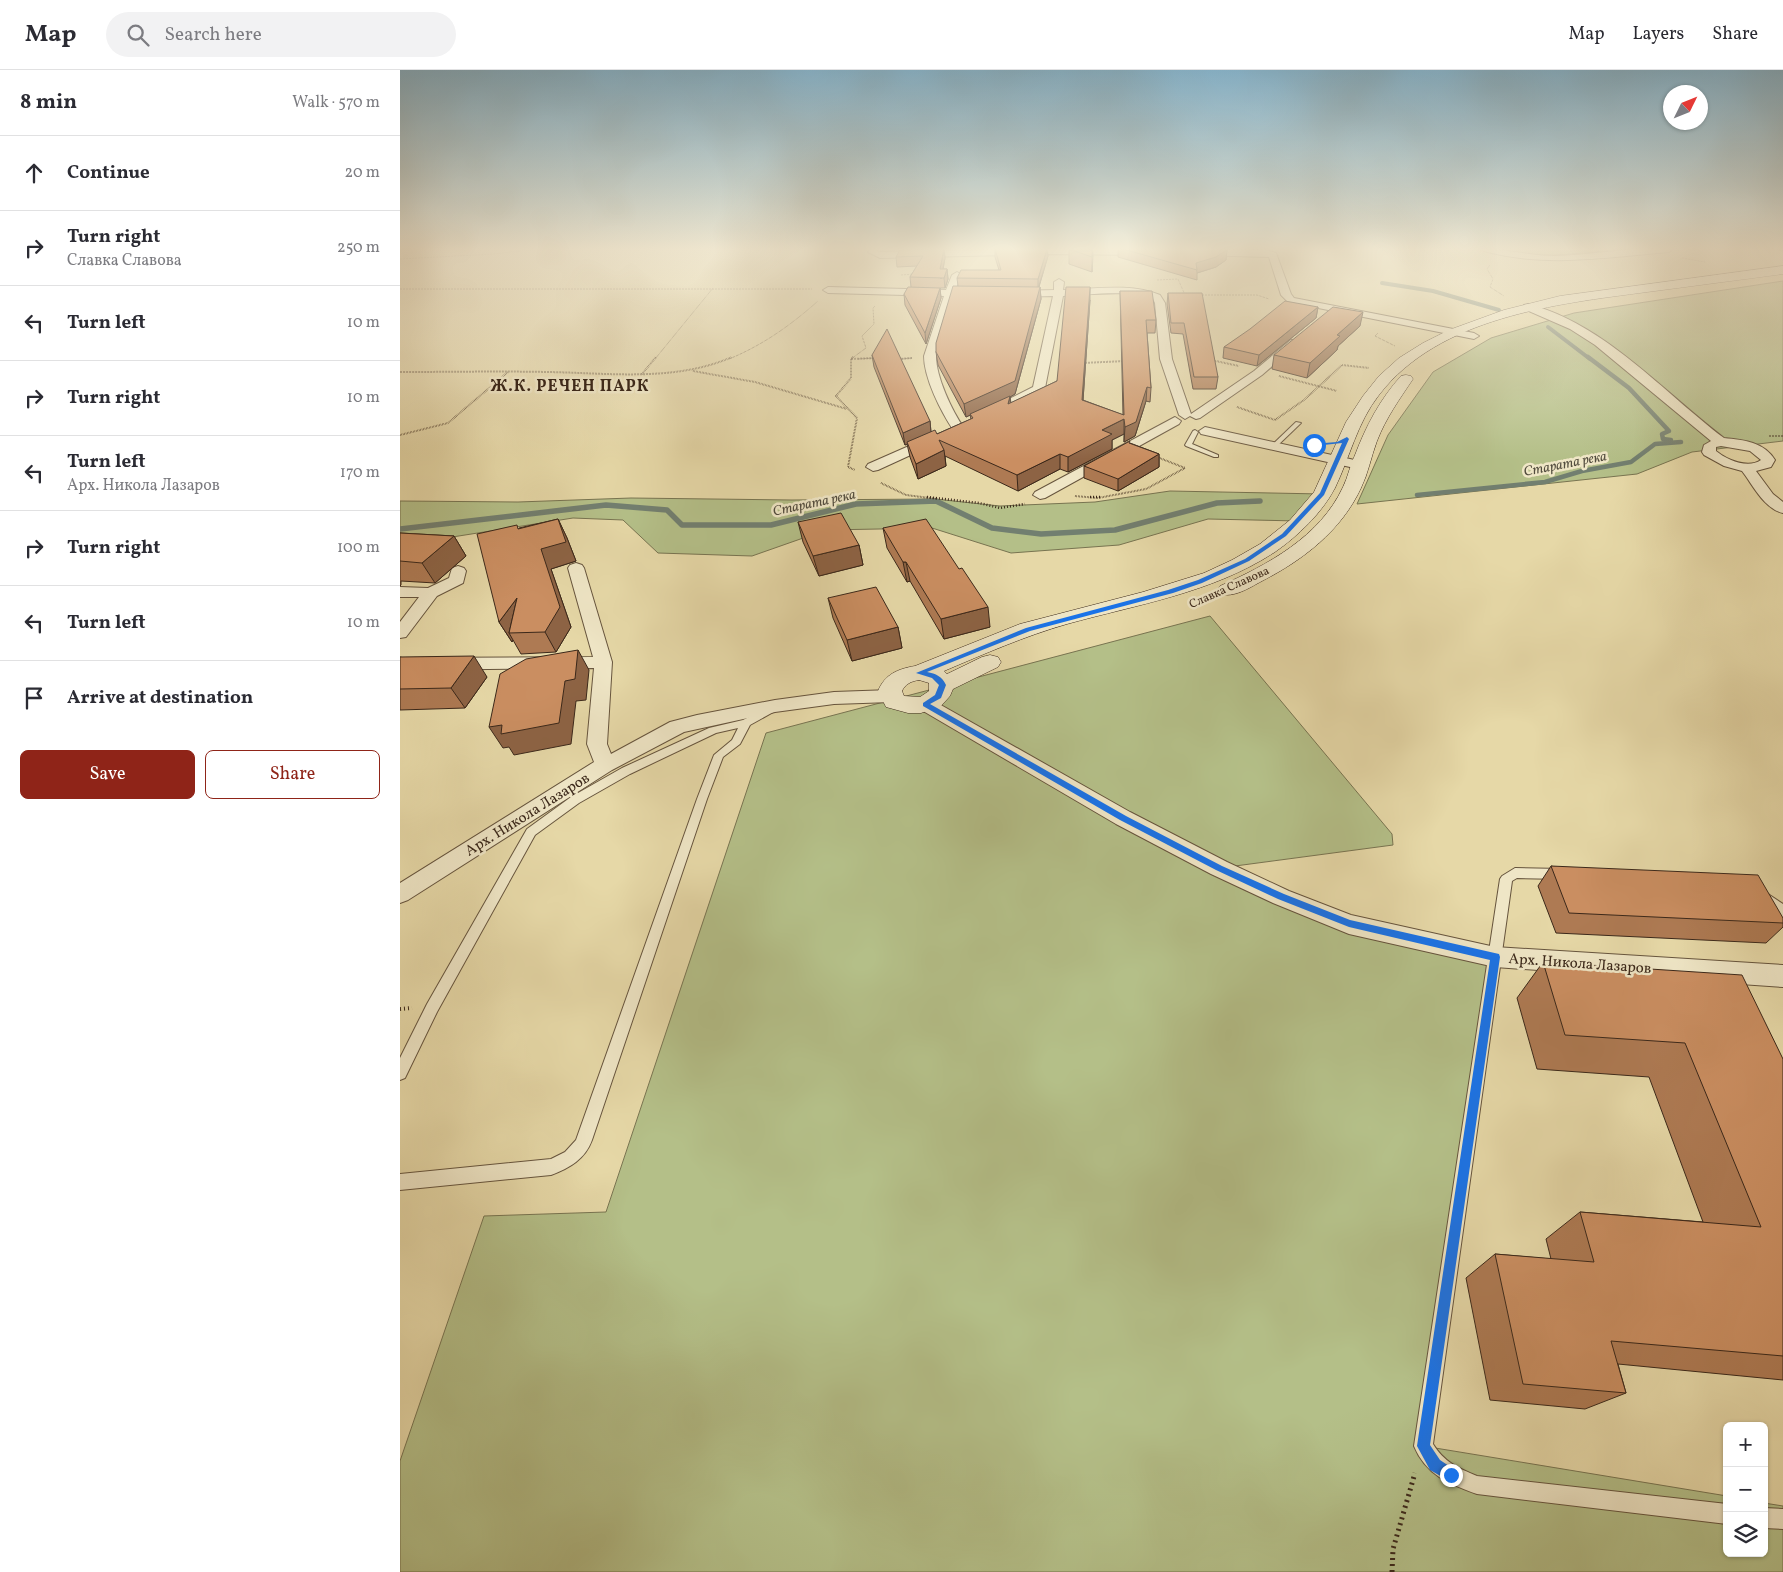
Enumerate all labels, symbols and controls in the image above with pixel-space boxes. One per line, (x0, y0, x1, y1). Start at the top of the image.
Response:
search box (106, 12, 456, 57)
text: Map (25, 18, 76, 52)
icon: search (124, 21, 152, 49)
text: Search here (164, 22, 262, 48)
text: Map (1568, 22, 1604, 47)
text: Layers (1632, 22, 1684, 47)
text: Share (1712, 22, 1758, 47)
north arrow (1663, 85, 1708, 130)
text: 8 min (20, 88, 77, 117)
text: Walk · 570 m (292, 92, 380, 114)
icon: ahead (20, 159, 48, 187)
text: Continue (67, 160, 150, 186)
text: 20 m (345, 162, 380, 184)
text: Turn right (67, 224, 160, 250)
icon: right (20, 234, 48, 262)
text: 250 m (337, 237, 380, 259)
text: Славка Славова (67, 250, 182, 272)
icon: left (20, 309, 48, 337)
text: Turn left (67, 310, 146, 336)
text: 10 m (347, 312, 380, 334)
district label: Ж.К. РЕЧЕН ПАРК (491, 376, 649, 398)
icon: right (20, 384, 48, 412)
text: Turn right (67, 385, 160, 411)
text: 10 m (347, 387, 380, 409)
route start (1303, 434, 1326, 457)
water label: Старата река (1522, 447, 1609, 482)
text: Turn left (67, 449, 146, 475)
icon: left (20, 459, 48, 487)
text: 170 m (340, 462, 380, 484)
text: Арх. Никола Лазаров (67, 475, 220, 497)
water label: Старата река (771, 485, 858, 522)
icon: right (20, 534, 48, 562)
text: Turn right (67, 535, 160, 561)
text: 100 m (337, 537, 380, 559)
street label: Славка Славова (1187, 563, 1272, 613)
icon: left (20, 609, 48, 637)
text: Turn left (67, 610, 146, 636)
text: 10 m (347, 612, 380, 634)
icon: arrive (20, 684, 48, 712)
text: Arrive at destination (67, 685, 253, 711)
button: Save (20, 750, 195, 799)
button: Share (205, 750, 380, 799)
street label: Арх. Никола Лазаров (461, 768, 594, 862)
street label: Арх. Никола Лазаров (1508, 949, 1652, 980)
map controls (1723, 1422, 1768, 1557)
button: + (1723, 1422, 1768, 1467)
route end (1440, 1464, 1463, 1487)
button: − (1723, 1467, 1768, 1512)
button: layers (1723, 1512, 1768, 1557)

